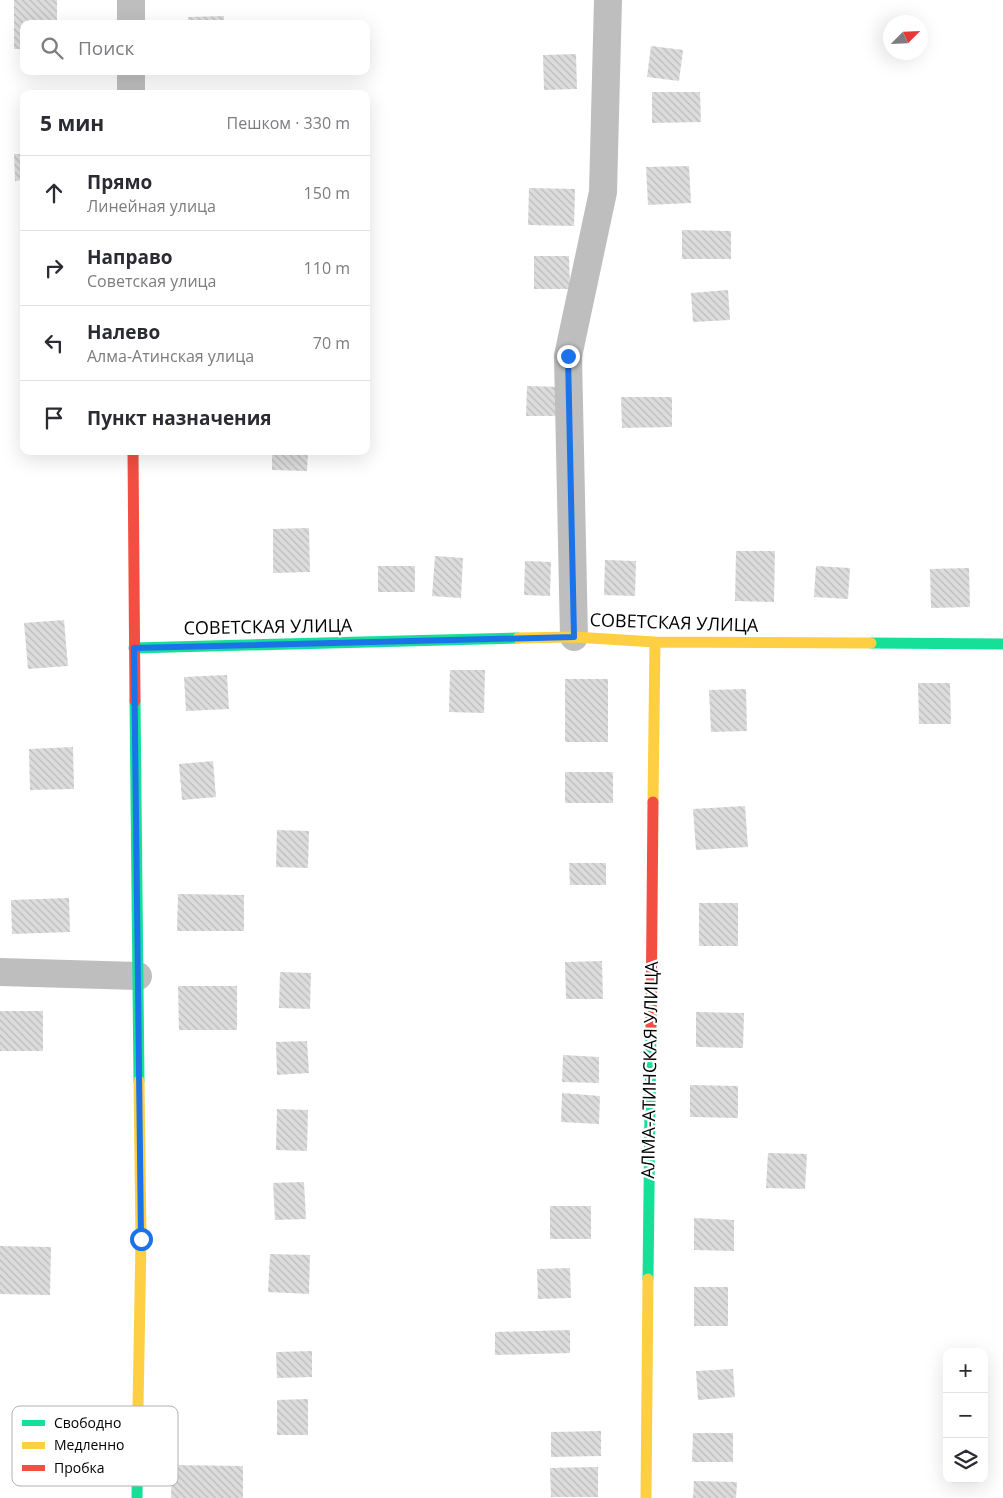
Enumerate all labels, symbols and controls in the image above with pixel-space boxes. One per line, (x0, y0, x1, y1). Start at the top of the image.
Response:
north arrow (883, 15, 928, 60)
search box (20, 20, 370, 75)
icon: search (38, 34, 66, 62)
text: Поиск (78, 35, 134, 61)
text: 5 мин (40, 109, 104, 137)
text: Пешком · 330 m (227, 112, 350, 134)
text: Прямо (87, 169, 152, 195)
icon: ahead (40, 179, 68, 207)
text: 150 m (304, 182, 350, 204)
text: Линейная улица (87, 195, 216, 217)
text: Направо (87, 244, 173, 270)
icon: right (40, 254, 68, 282)
text: 110 m (304, 257, 350, 279)
text: Советская улица (87, 270, 217, 292)
text: Налево (87, 319, 160, 345)
icon: left (40, 329, 68, 357)
text: 70 m (313, 332, 350, 354)
text: Алма-Атинская улица (87, 345, 254, 367)
route end (557, 345, 580, 368)
icon: arrive (40, 404, 68, 432)
text: Пункт назначения (87, 405, 272, 431)
street label: СОВЕТСКАЯ УЛИЦА (589, 607, 759, 637)
street label: СОВЕТСКАЯ УЛИЦА (183, 613, 353, 639)
street label: АЛМА-АТИНСКАЯ УЛИЦА (635, 960, 663, 1179)
route start (130, 1228, 153, 1251)
map controls (943, 1348, 988, 1483)
button: + (943, 1348, 988, 1393)
button: − (943, 1393, 988, 1438)
legend (12, 1406, 178, 1486)
text: Свободно (54, 1413, 121, 1432)
text: Медленно (54, 1435, 125, 1454)
button: layers (943, 1438, 988, 1483)
text: Пробка (54, 1458, 105, 1477)

